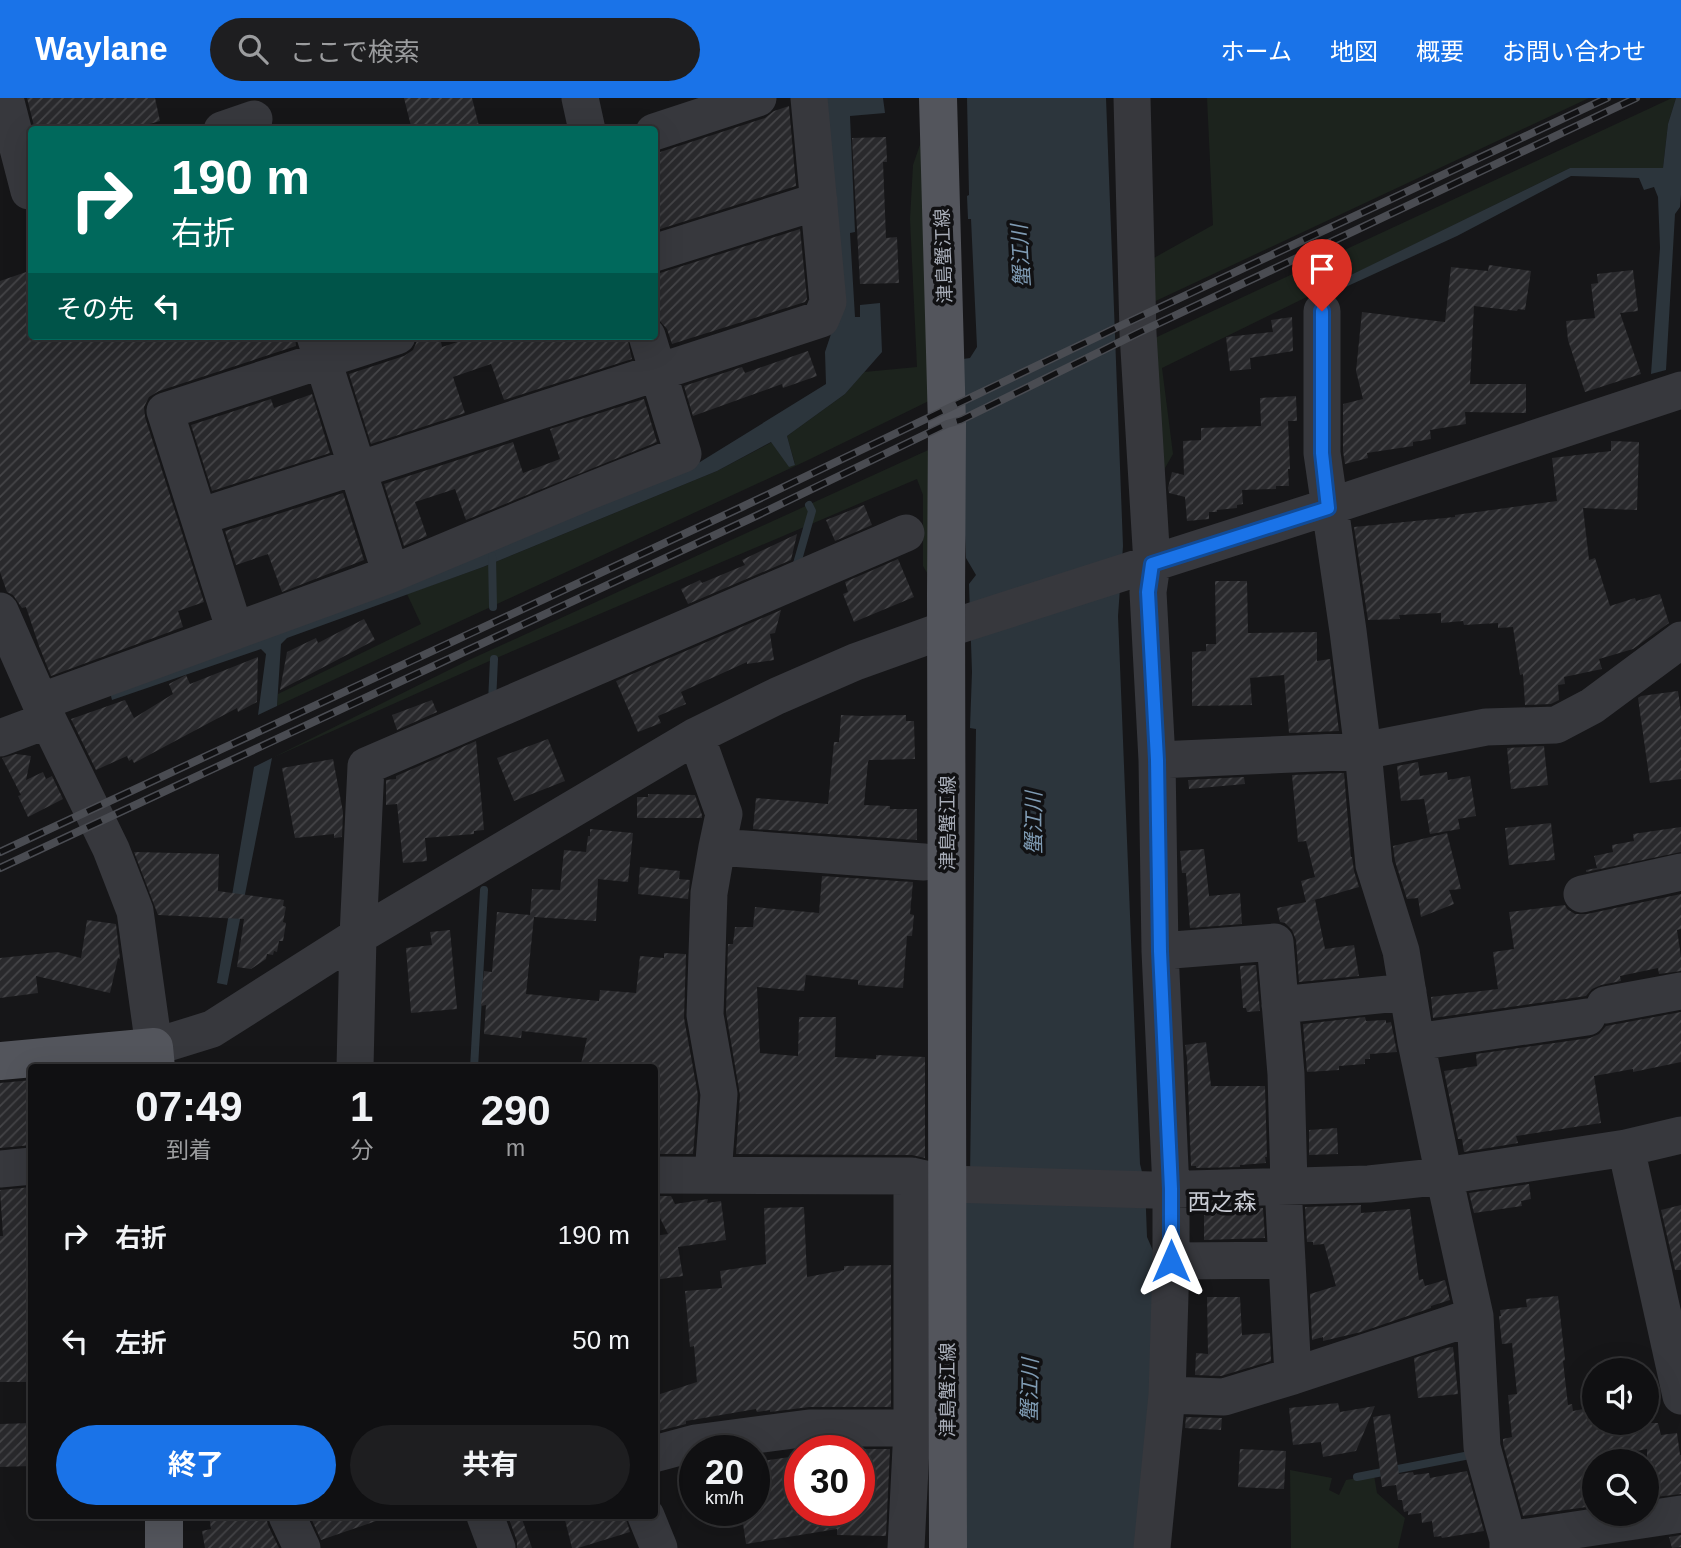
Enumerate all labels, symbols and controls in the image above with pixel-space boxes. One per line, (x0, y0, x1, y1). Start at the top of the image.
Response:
search box (210, 18, 700, 81)
text: Waylane (35, 30, 168, 67)
icon: search (234, 30, 272, 68)
text: ここで検索 (290, 37, 420, 67)
text: ホーム (1221, 38, 1292, 65)
text: 地図 (1330, 38, 1378, 65)
text: 概要 (1416, 38, 1464, 65)
text: お問い合わせ (1502, 38, 1646, 65)
text: 190 m (171, 150, 310, 204)
icon: right (56, 154, 147, 245)
street label: 津島蟹江線 (931, 208, 956, 304)
text: 右折 (171, 215, 235, 251)
water label: 蟹江川 (1007, 222, 1034, 288)
pin (1292, 239, 1352, 311)
icon: arrive (1303, 250, 1341, 288)
icon: left (148, 287, 186, 325)
text: その先 (56, 294, 134, 324)
street label: 津島蟹江線 (937, 775, 958, 871)
water label: 蟹江川 (1022, 790, 1045, 855)
text: 07:49 (135, 1083, 243, 1130)
text: 1 (350, 1083, 373, 1130)
text: 290 (481, 1087, 551, 1134)
text: m (506, 1135, 525, 1161)
text: 到着 (166, 1137, 212, 1163)
text: 分 (350, 1137, 373, 1163)
district label: 西之森 (1188, 1189, 1257, 1215)
icon: right (56, 1217, 94, 1255)
text: 190 m (558, 1220, 630, 1250)
text: 右折 (115, 1223, 167, 1253)
position arrow (1134, 1224, 1208, 1298)
icon: left (56, 1322, 94, 1360)
text: 50 m (572, 1325, 630, 1355)
text: 左折 (115, 1328, 167, 1358)
street label: 津島蟹江線 (937, 1342, 958, 1438)
water label: 蟹江川 (1017, 1356, 1042, 1422)
map controls (1582, 1358, 1659, 1526)
button: sound (1582, 1358, 1659, 1435)
button: 終了 (56, 1425, 336, 1505)
button: 共有 (350, 1425, 630, 1505)
speed limit sign: 30 (784, 1435, 875, 1526)
button: search (1582, 1449, 1659, 1526)
text: 20 (705, 1452, 744, 1491)
text: km/h (705, 1488, 744, 1508)

